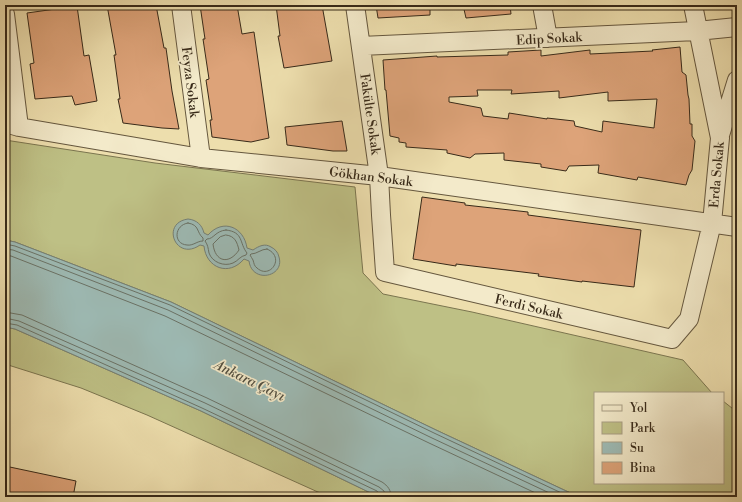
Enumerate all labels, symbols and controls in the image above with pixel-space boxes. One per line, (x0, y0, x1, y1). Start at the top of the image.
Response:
street label: Edip Sokak (516, 29, 584, 49)
street label: Feyza Sokak (178, 46, 202, 120)
street label: Fakülte Sokak (356, 73, 384, 157)
street label: Erda Sokak (706, 140, 728, 209)
street label: Gökhan Sokak (328, 164, 415, 190)
street label: Ferdi Sokak (493, 291, 566, 323)
water label: Ankara Çayı (210, 355, 288, 406)
legend (594, 392, 724, 484)
text: Yol (629, 401, 648, 416)
text: Park (630, 421, 656, 436)
text: Su (630, 441, 644, 456)
text: Bina (629, 461, 657, 476)

